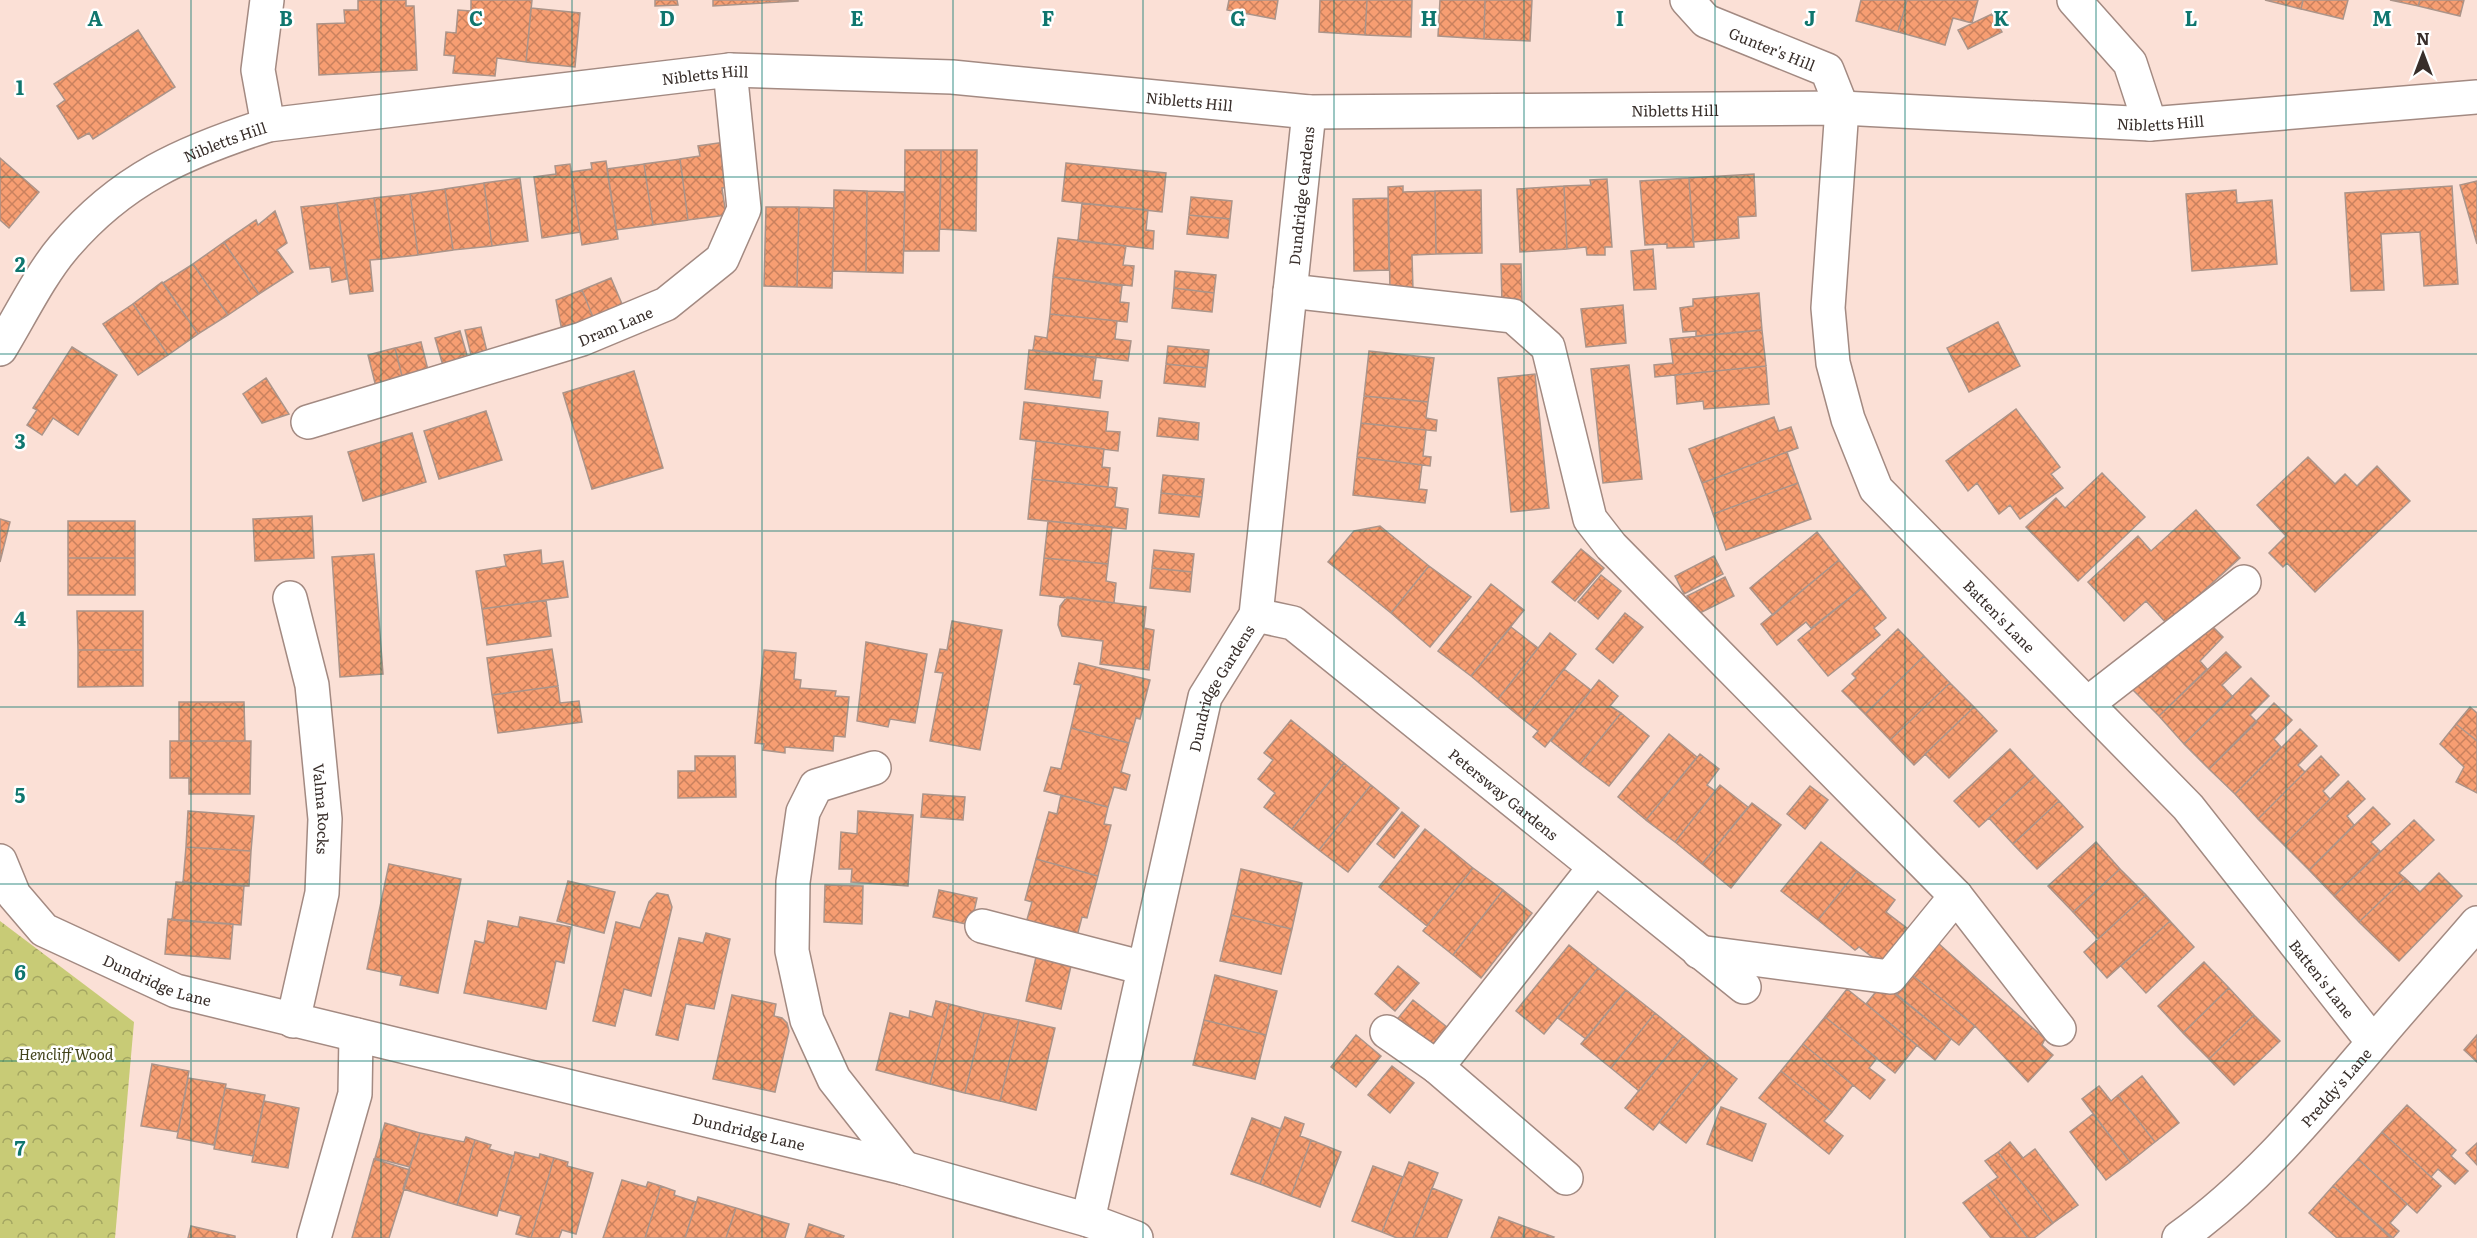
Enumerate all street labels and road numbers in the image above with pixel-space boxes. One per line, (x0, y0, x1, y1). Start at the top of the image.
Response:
street label: Gunter's Hill (1726, 20, 1819, 76)
street label: Nibletts Hill (660, 58, 749, 90)
street label: Nibletts Hill (1145, 85, 1234, 116)
street label: Nibletts Hill (1631, 97, 1719, 121)
street label: Nibletts Hill (2116, 108, 2205, 136)
street label: Nibletts Hill (179, 115, 269, 167)
street label: Dundridge Gardens (1281, 125, 1319, 266)
street label: Dram Lane (574, 299, 656, 351)
street label: Batten's Lane (1959, 574, 2042, 657)
street label: Dundridge Gardens (1182, 620, 1259, 754)
street label: Petersway Gardens (1444, 742, 1564, 845)
street label: Valma Rocks (308, 762, 337, 855)
street label: Batten's Lane (2284, 934, 2361, 1022)
street label: Dundridge Lane (100, 947, 214, 1011)
street label: Preddy's Lane (2294, 1042, 2376, 1131)
street label: Dundridge Lane (690, 1106, 808, 1155)

